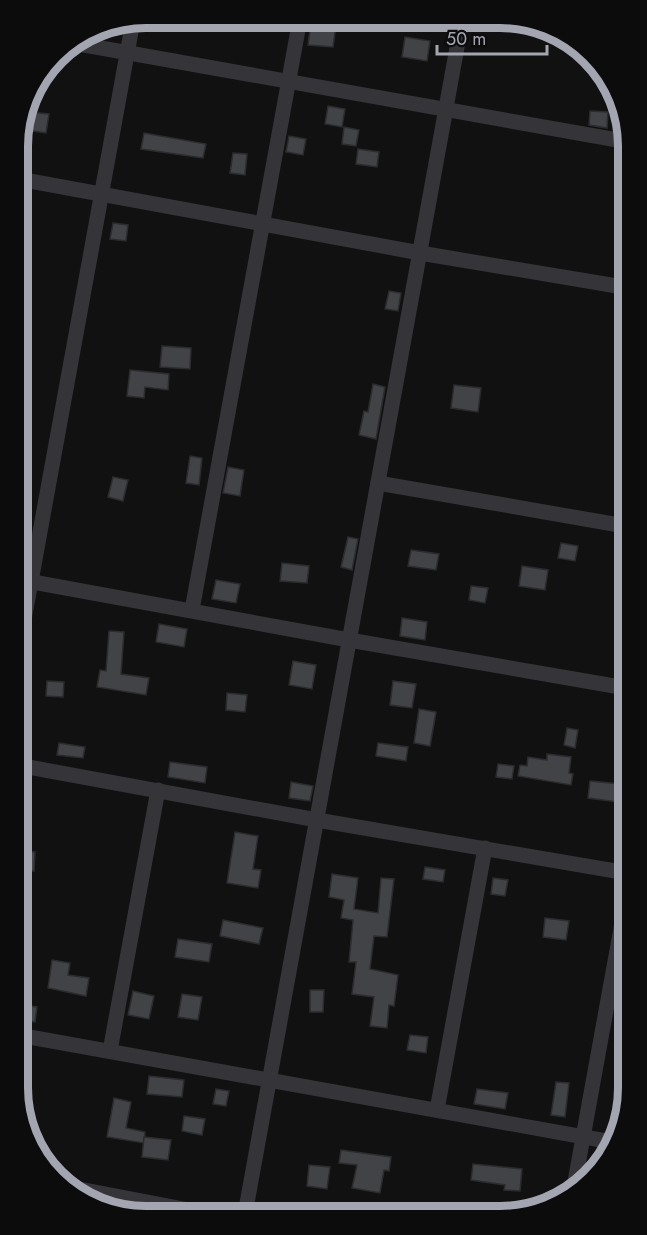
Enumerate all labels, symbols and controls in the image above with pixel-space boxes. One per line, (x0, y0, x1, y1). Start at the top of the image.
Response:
scale bar (437, 18, 546, 56)
text: 50 m (446, 26, 486, 52)

